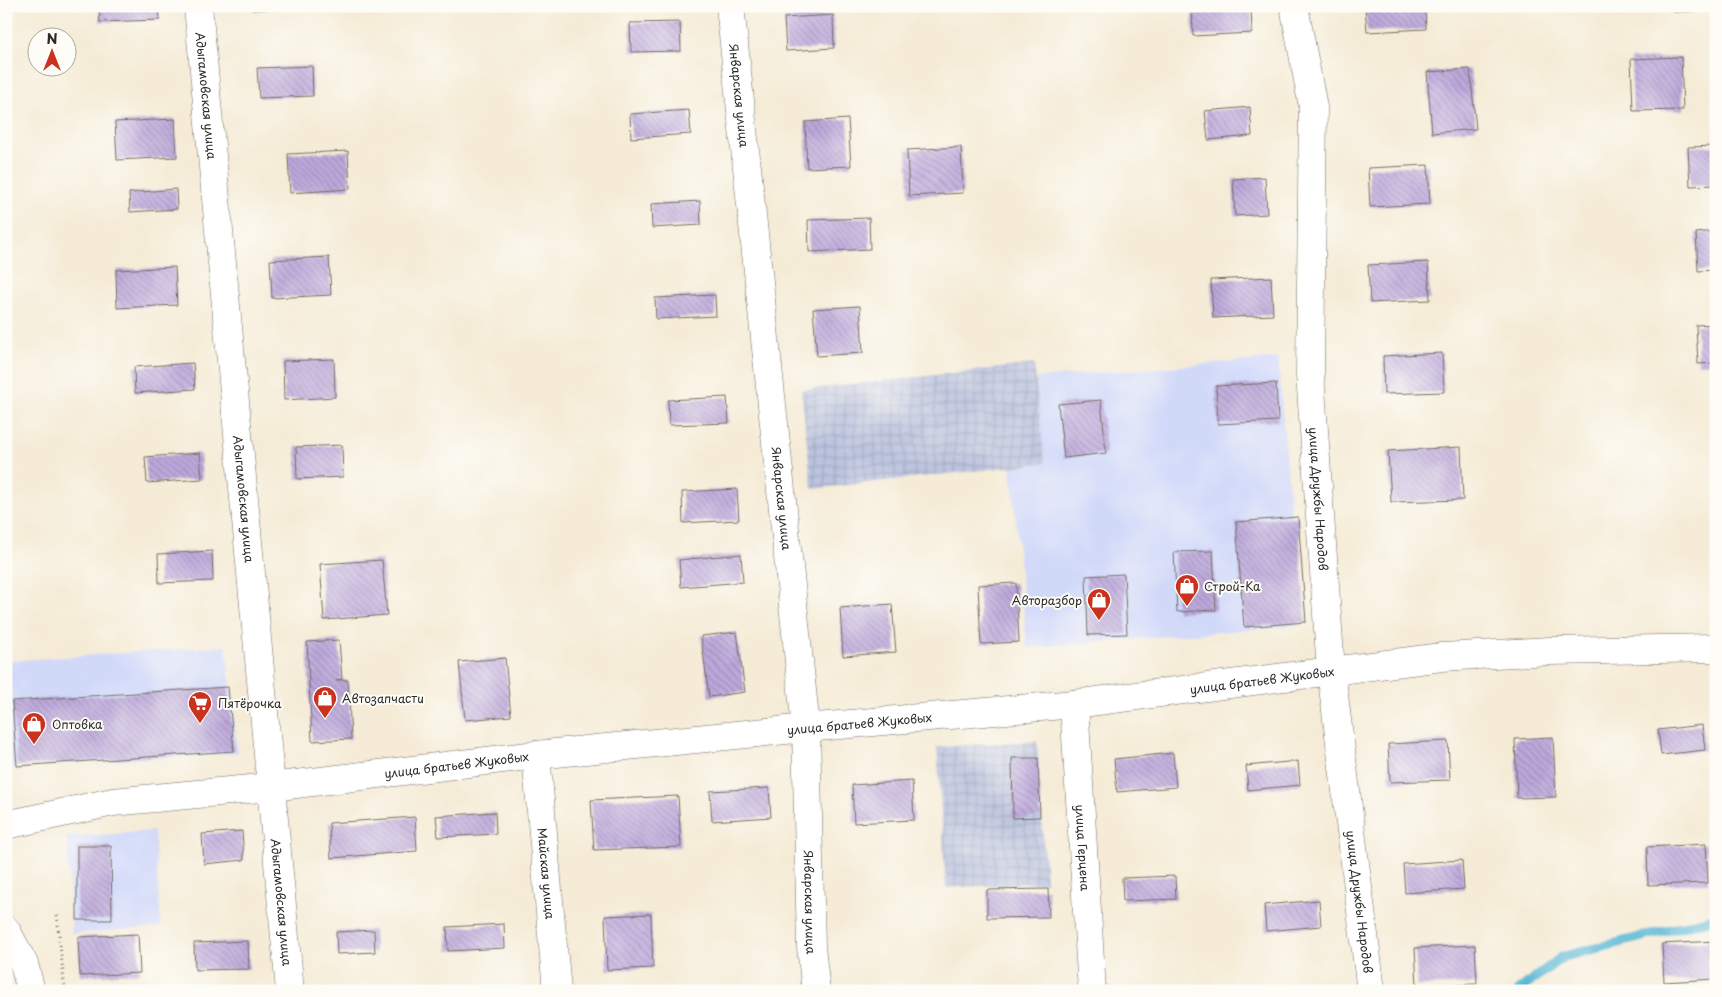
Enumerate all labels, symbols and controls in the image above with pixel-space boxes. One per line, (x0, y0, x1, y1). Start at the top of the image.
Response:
north arrow (28, 28, 78, 78)
text: N (46, 28, 58, 49)
street label: Адыгамовская улица (191, 31, 221, 161)
street label: Январская улица (725, 43, 754, 149)
street label: улица Дружбы Народов (1305, 427, 1333, 571)
street label: Адыгамовская улица (229, 434, 259, 564)
street label: Январская улица (767, 446, 796, 551)
shop icon: Строй-Ка (1174, 573, 1200, 607)
place label: Строй-Ка (1204, 577, 1261, 595)
shop icon: Авторазбор (1086, 587, 1112, 621)
place label: Авторазбор (1012, 591, 1082, 609)
street label: улица братьев Жуковых (1189, 662, 1335, 698)
shop icon: Автозапчасти (312, 685, 338, 719)
place label: Автозапчасти (342, 689, 424, 707)
supermarket icon: Пятёрочка (187, 690, 213, 724)
place label: Пятёрочка (218, 694, 282, 712)
street label: улица братьев Жуковых (786, 708, 933, 739)
shop icon: Оптовка (21, 711, 47, 745)
place label: Оптовка (52, 715, 103, 733)
street label: улица братьев Жуковых (383, 747, 530, 782)
street label: улица Герцена (1071, 804, 1095, 892)
street label: Майская улица (534, 827, 560, 920)
street label: улица Дружбы Народов (1342, 829, 1378, 974)
street label: Адыгамовская улица (267, 838, 297, 967)
street label: Январская улица (800, 850, 821, 955)

